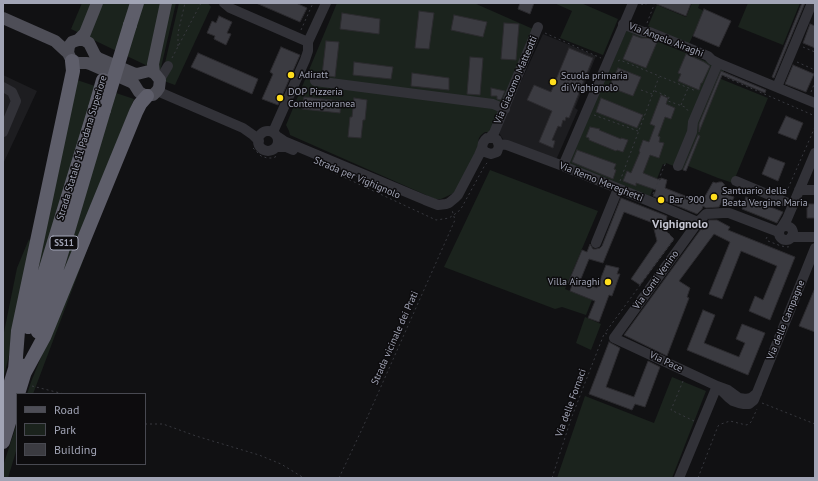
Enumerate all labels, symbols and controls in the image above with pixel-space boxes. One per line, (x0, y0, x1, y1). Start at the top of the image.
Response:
street label: Via Angelo Airaghi (627, 20, 705, 60)
street label: Via Giacomo Matteotti (492, 34, 540, 126)
place label: Adiratt (299, 69, 328, 81)
marker: Adiratt (286, 70, 296, 80)
place label: Scuola primaria di Vighignolo (561, 70, 628, 94)
street label: Strada Statale 11 Padana Superiore (54, 74, 110, 222)
marker: Scuola primaria di Vighignolo (548, 77, 558, 87)
place label: DOP Pizzeria Contemporanea (288, 86, 355, 110)
marker: DOP Pizzeria Contemporanea (275, 93, 285, 103)
street label: Strada per Vighignolo (312, 154, 402, 202)
street label: Via Remo Mereghetti (557, 160, 645, 204)
place label: Santuario della Beata Vergine Maria (722, 185, 808, 208)
marker: Santuario della Beata Vergine Maria (709, 192, 719, 202)
place label: Bar '900 (669, 194, 704, 206)
marker: Bar '900 (656, 195, 666, 205)
district label: Vighignolo (652, 218, 708, 232)
road number: SS11 (50, 236, 78, 250)
street label: Via Conti Venino (631, 248, 681, 312)
place label: Villa Airaghi (548, 276, 600, 288)
marker: Villa Airaghi (603, 277, 613, 287)
street label: Via delle Campagne (765, 278, 807, 362)
street label: Strada vicinale dei Prati (369, 289, 421, 387)
street label: Via Pace (647, 349, 685, 375)
street label: Via delle Fornaci (553, 367, 589, 439)
legend (16, 393, 146, 465)
text: Road (54, 402, 79, 417)
text: Park (54, 422, 76, 437)
text: Building (54, 442, 97, 457)

